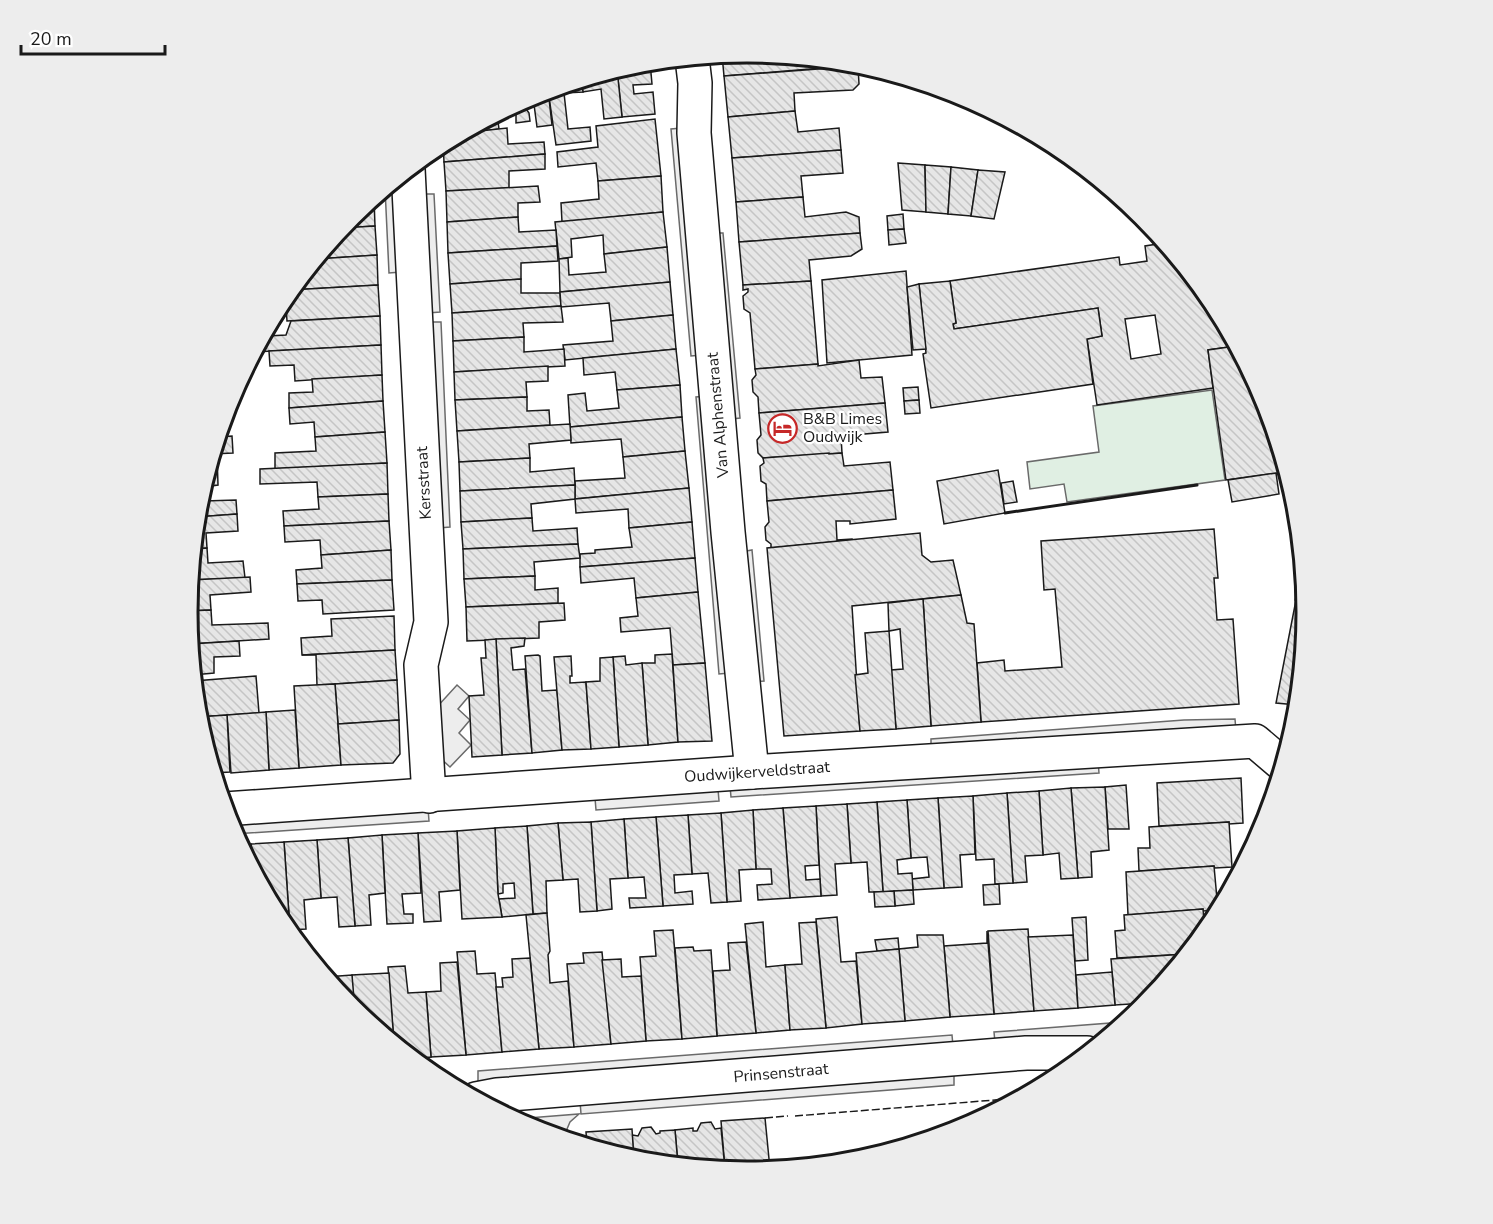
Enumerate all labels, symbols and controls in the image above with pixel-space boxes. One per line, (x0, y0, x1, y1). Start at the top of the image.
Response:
scale bar (21, 18, 165, 56)
text: 20 m (30, 27, 72, 51)
street label: Van Alphenstraat (702, 351, 735, 480)
place label: B&B Limes Oudwijk (803, 408, 882, 448)
hotel icon: B&B Limes Oudwijk (766, 412, 798, 444)
street label: Kersstraat (411, 446, 437, 520)
street label: Oudwijkerveldstraat (683, 756, 831, 788)
street label: Prinsenstraat (733, 1058, 830, 1088)

